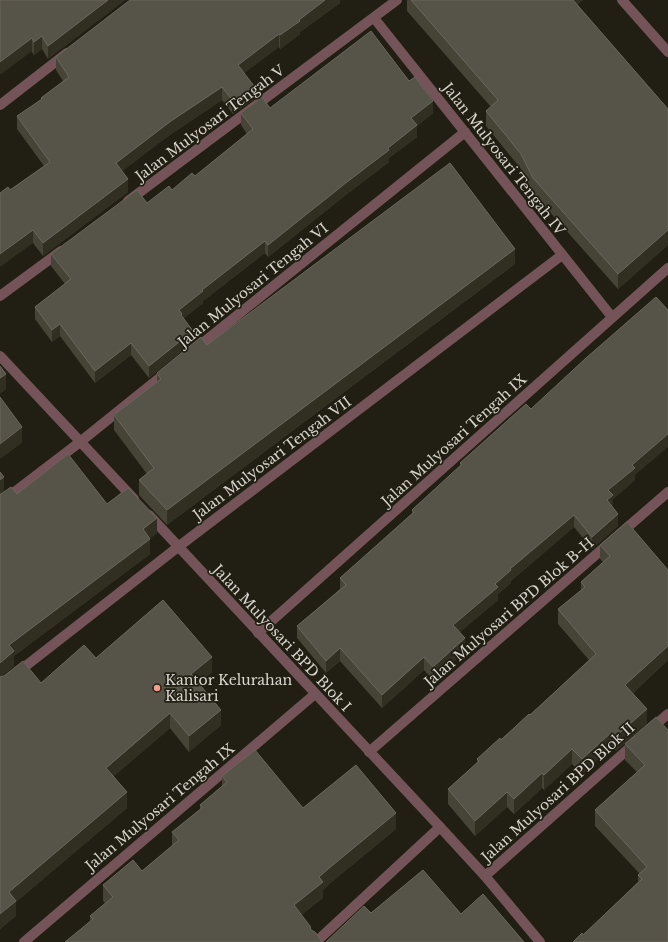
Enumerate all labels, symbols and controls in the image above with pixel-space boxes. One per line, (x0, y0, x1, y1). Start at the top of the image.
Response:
street label: Jalan Mulyosari Tengah V (130, 60, 289, 186)
street label: Jalan Mulyosari Tengah IV (438, 78, 570, 240)
street label: Jalan Mulyosari Tengah VI (173, 219, 332, 352)
street label: Jalan Mulyosari Tengah IX (376, 370, 531, 511)
street label: Jalan Mulyosari Tengah VII (188, 392, 355, 525)
street label: Jalan Mulyosari BPD Blok B-H (419, 533, 597, 692)
street label: Jalan Mulyosari BPD Blok I (208, 559, 355, 715)
place label: Kantor Kelurahan Kalisari (165, 671, 292, 705)
marker: Kantor Kelurahan Kalisari (152, 683, 162, 693)
street label: Jalan Mulyosari BPD Blok II (476, 718, 639, 867)
street label: Jalan Mulyosari Tengah IX (80, 739, 239, 876)

